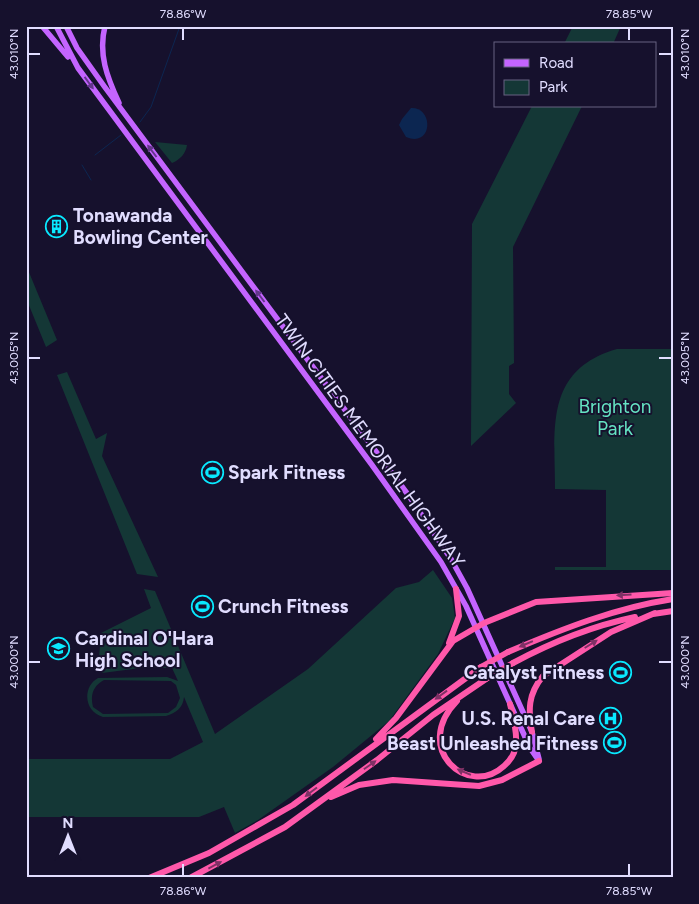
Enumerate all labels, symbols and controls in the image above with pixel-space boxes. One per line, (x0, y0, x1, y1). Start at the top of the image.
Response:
text: 78.86°W (160, 7, 207, 21)
text: 78.85°W (606, 7, 653, 21)
text: 43.010°N (7, 29, 21, 79)
text: 43.010°N (678, 29, 692, 79)
legend (494, 42, 656, 108)
text: Road (539, 54, 574, 72)
one-way arrow (84, 76, 94, 90)
text: Park (539, 78, 568, 96)
one-way arrow (147, 144, 157, 158)
place label: Tonawanda Bowling Center (73, 204, 208, 249)
building icon: Tonawanda Bowling Center (45, 214, 69, 238)
one-way arrow (254, 290, 265, 303)
street label: TWIN CITIES MEMORIAL HIGHWAY (270, 310, 470, 573)
text: 43.005°N (7, 332, 21, 384)
text: 43.005°N (678, 332, 692, 384)
park label: Brighton Park (579, 395, 651, 440)
sports icon: Spark Fitness (200, 460, 224, 484)
place label: Spark Fitness (228, 461, 345, 484)
one-way arrow (616, 592, 632, 600)
sports icon: Crunch Fitness (190, 594, 214, 618)
place label: Crunch Fitness (218, 595, 349, 618)
place label: Cardinal O'Hara High School (75, 627, 214, 672)
text: 43.000°N (7, 635, 21, 689)
text: 43.000°N (678, 635, 692, 689)
school or university icon: Cardinal O'Hara High School (47, 637, 71, 661)
one-way arrow (585, 639, 598, 648)
one-way arrow (519, 640, 533, 648)
sports icon: Catalyst Fitness (608, 660, 632, 684)
place label: Catalyst Fitness (464, 661, 604, 684)
one-way arrow (434, 690, 448, 700)
hospital icon: U.S. Renal Care (599, 706, 623, 730)
place label: U.S. Renal Care (462, 707, 595, 730)
sports icon: Beast Unleashed Fitness (602, 731, 626, 755)
place label: Beast Unleashed Fitness (387, 732, 598, 755)
one-way arrow (363, 760, 377, 770)
one-way arrow (457, 768, 471, 776)
one-way arrow (304, 787, 318, 797)
north arrow (42, 812, 92, 862)
text: N (63, 815, 73, 832)
one-way arrow (208, 861, 222, 869)
text: 78.86°W (160, 884, 207, 898)
text: 78.85°W (606, 884, 653, 898)

